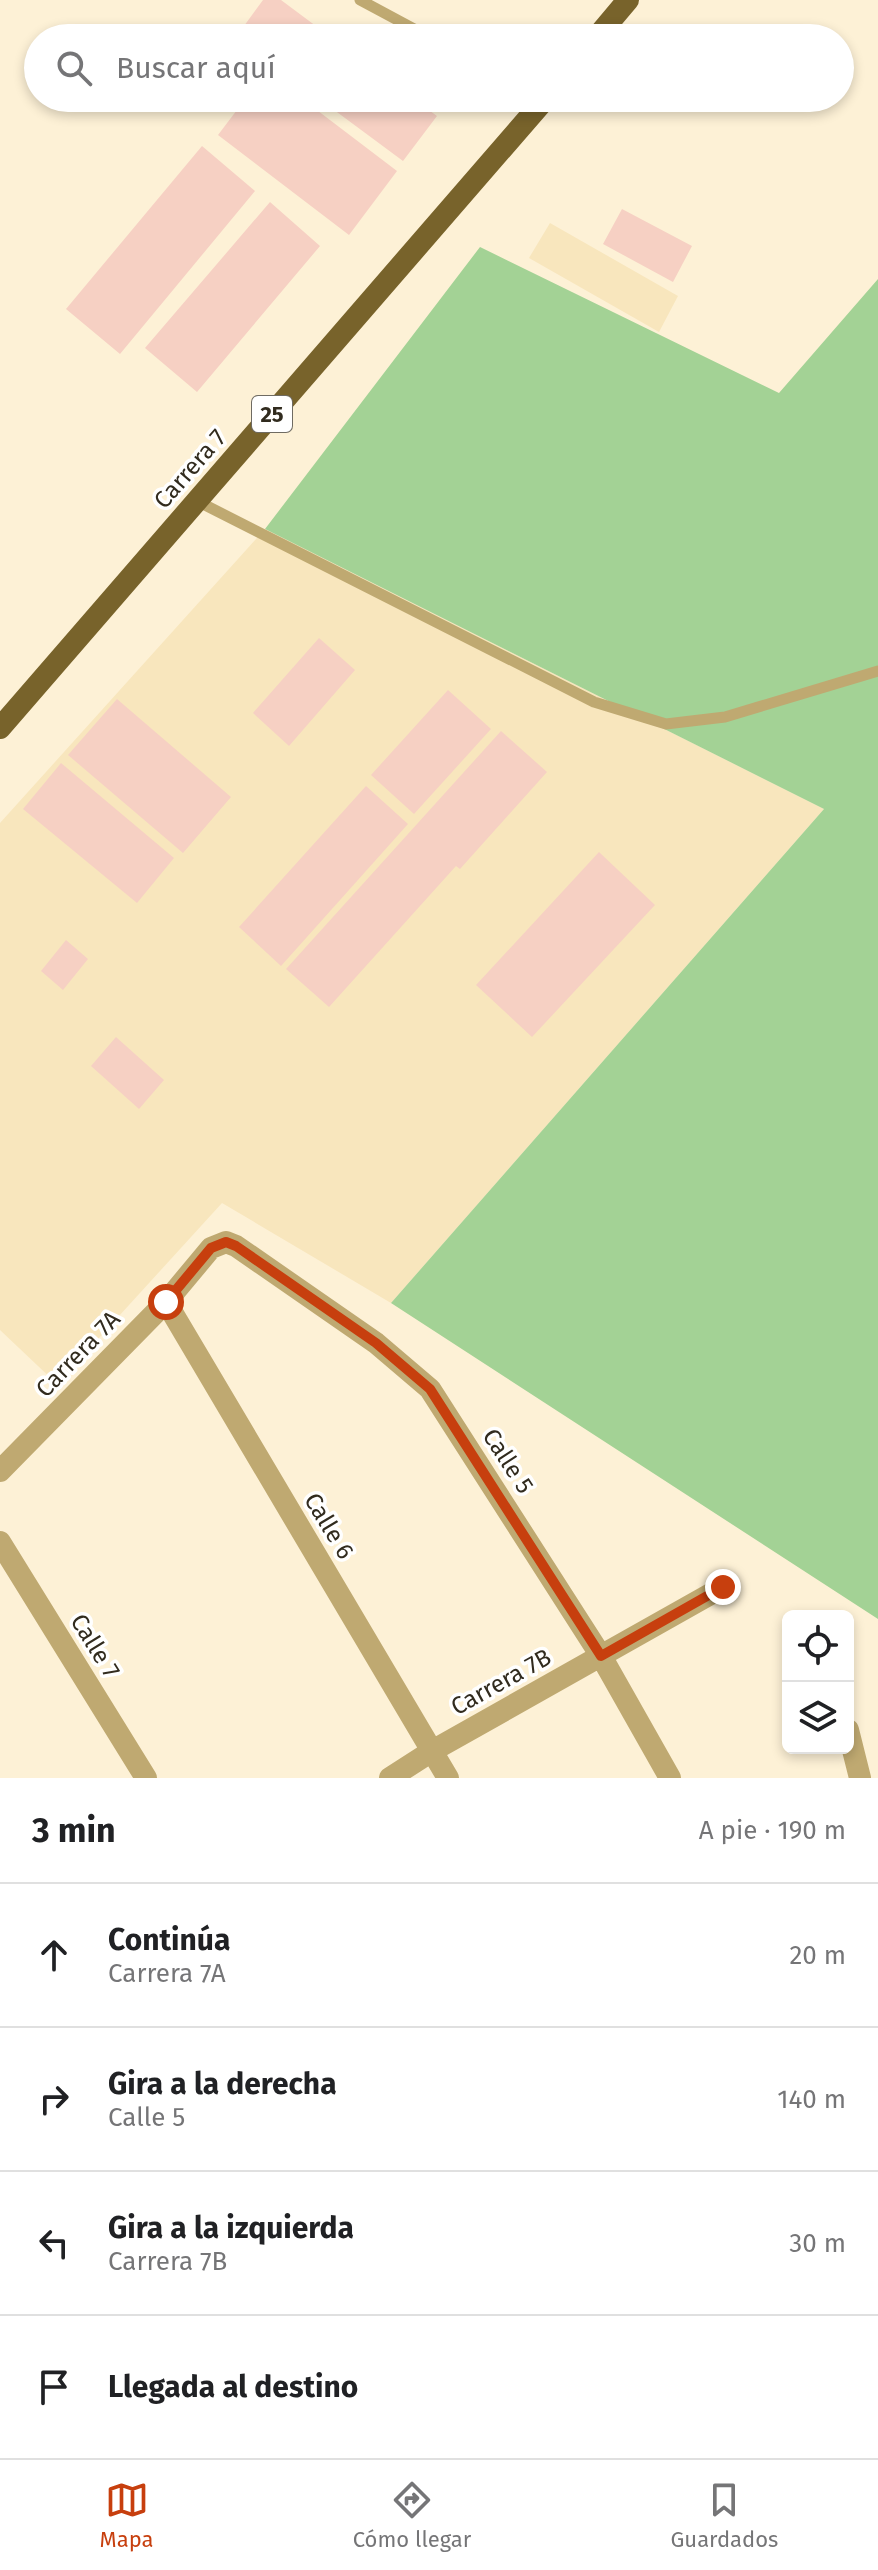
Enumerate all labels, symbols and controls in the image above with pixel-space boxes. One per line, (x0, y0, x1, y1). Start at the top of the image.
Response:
search box (24, 24, 854, 112)
icon: search (52, 46, 96, 90)
text: Buscar aquí (116, 50, 276, 86)
road number: 25 (252, 396, 292, 432)
street label: Carrera 7 (148, 424, 232, 514)
route start (148, 1284, 184, 1320)
street label: Carrera 7A (30, 1305, 126, 1403)
street label: Calle 5 (477, 1423, 539, 1499)
street label: Calle 6 (298, 1488, 360, 1564)
route end (705, 1569, 741, 1605)
street label: Calle 7 (65, 1609, 125, 1683)
map controls (782, 1610, 854, 1754)
button: locate (782, 1610, 854, 1682)
street label: Carrera 7B (446, 1643, 556, 1721)
button: layers (782, 1682, 854, 1754)
text: 3 min (32, 1810, 116, 1851)
text: A pie · 190 m (699, 1815, 846, 1846)
text: Continúa (108, 1922, 230, 1958)
icon: ahead (32, 1933, 76, 1977)
text: 20 m (789, 1940, 846, 1971)
text: Carrera 7A (108, 1958, 226, 1989)
text: Gira a la derecha (108, 2066, 337, 2102)
icon: right (32, 2077, 76, 2121)
text: 140 m (777, 2084, 846, 2115)
text: Calle 5 (108, 2102, 185, 2133)
text: Gira a la izquierda (108, 2210, 354, 2246)
icon: left (32, 2221, 76, 2265)
text: 30 m (789, 2228, 846, 2259)
text: Carrera 7B (108, 2246, 227, 2277)
icon: arrive (32, 2365, 76, 2409)
text: Llegada al destino (108, 2369, 358, 2405)
tab: Mapa (100, 2478, 154, 2553)
tab: Cómo llegar (353, 2478, 471, 2553)
tab: Guardados (670, 2478, 778, 2553)

